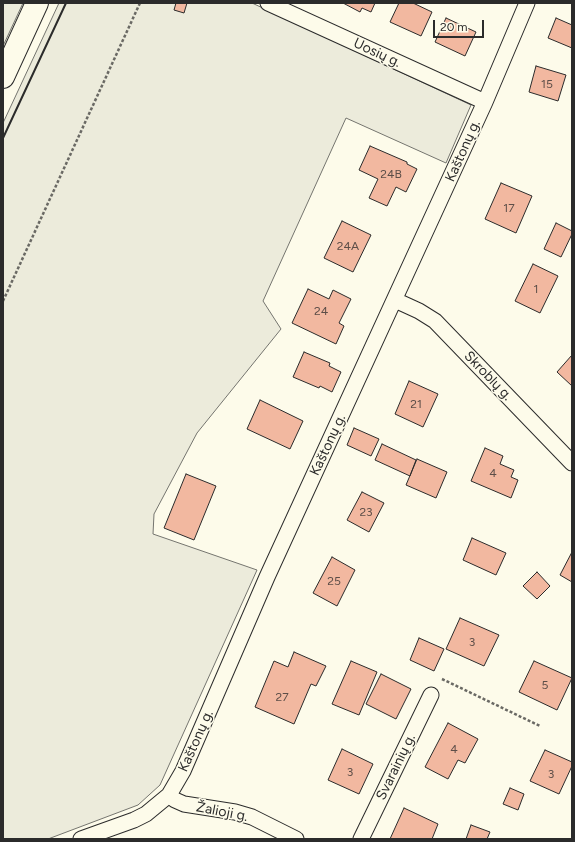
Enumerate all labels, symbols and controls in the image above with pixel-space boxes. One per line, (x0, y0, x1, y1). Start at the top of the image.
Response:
scale bar (435, 12, 486, 38)
text: 20 m (440, 20, 468, 34)
street label: Uosių g. (351, 35, 403, 71)
house number: 15 (541, 77, 553, 91)
street label: Kaštonų g. (442, 118, 484, 184)
house number: 24B (380, 167, 402, 181)
house number: 17 (503, 201, 515, 215)
house number: 24A (337, 239, 359, 253)
house number: 1 (534, 282, 538, 296)
house number: 24 (314, 304, 328, 318)
street label: Skroblų g. (460, 348, 516, 404)
house number: 21 (410, 397, 422, 411)
street label: Kaštonų g. (306, 412, 350, 478)
house number: 4 (489, 466, 497, 480)
house number: 23 (359, 505, 373, 519)
house number: 25 (327, 574, 341, 588)
house number: 3 (469, 635, 475, 649)
house number: 5 (542, 678, 548, 692)
house number: 27 (275, 690, 289, 704)
street label: Kaštonų g. (175, 708, 217, 774)
street label: Svarainių g. (373, 731, 419, 803)
house number: 4 (450, 742, 458, 756)
house number: 3 (347, 765, 353, 779)
house number: 3 (548, 767, 554, 781)
street label: Žalioji g. (195, 799, 249, 825)

